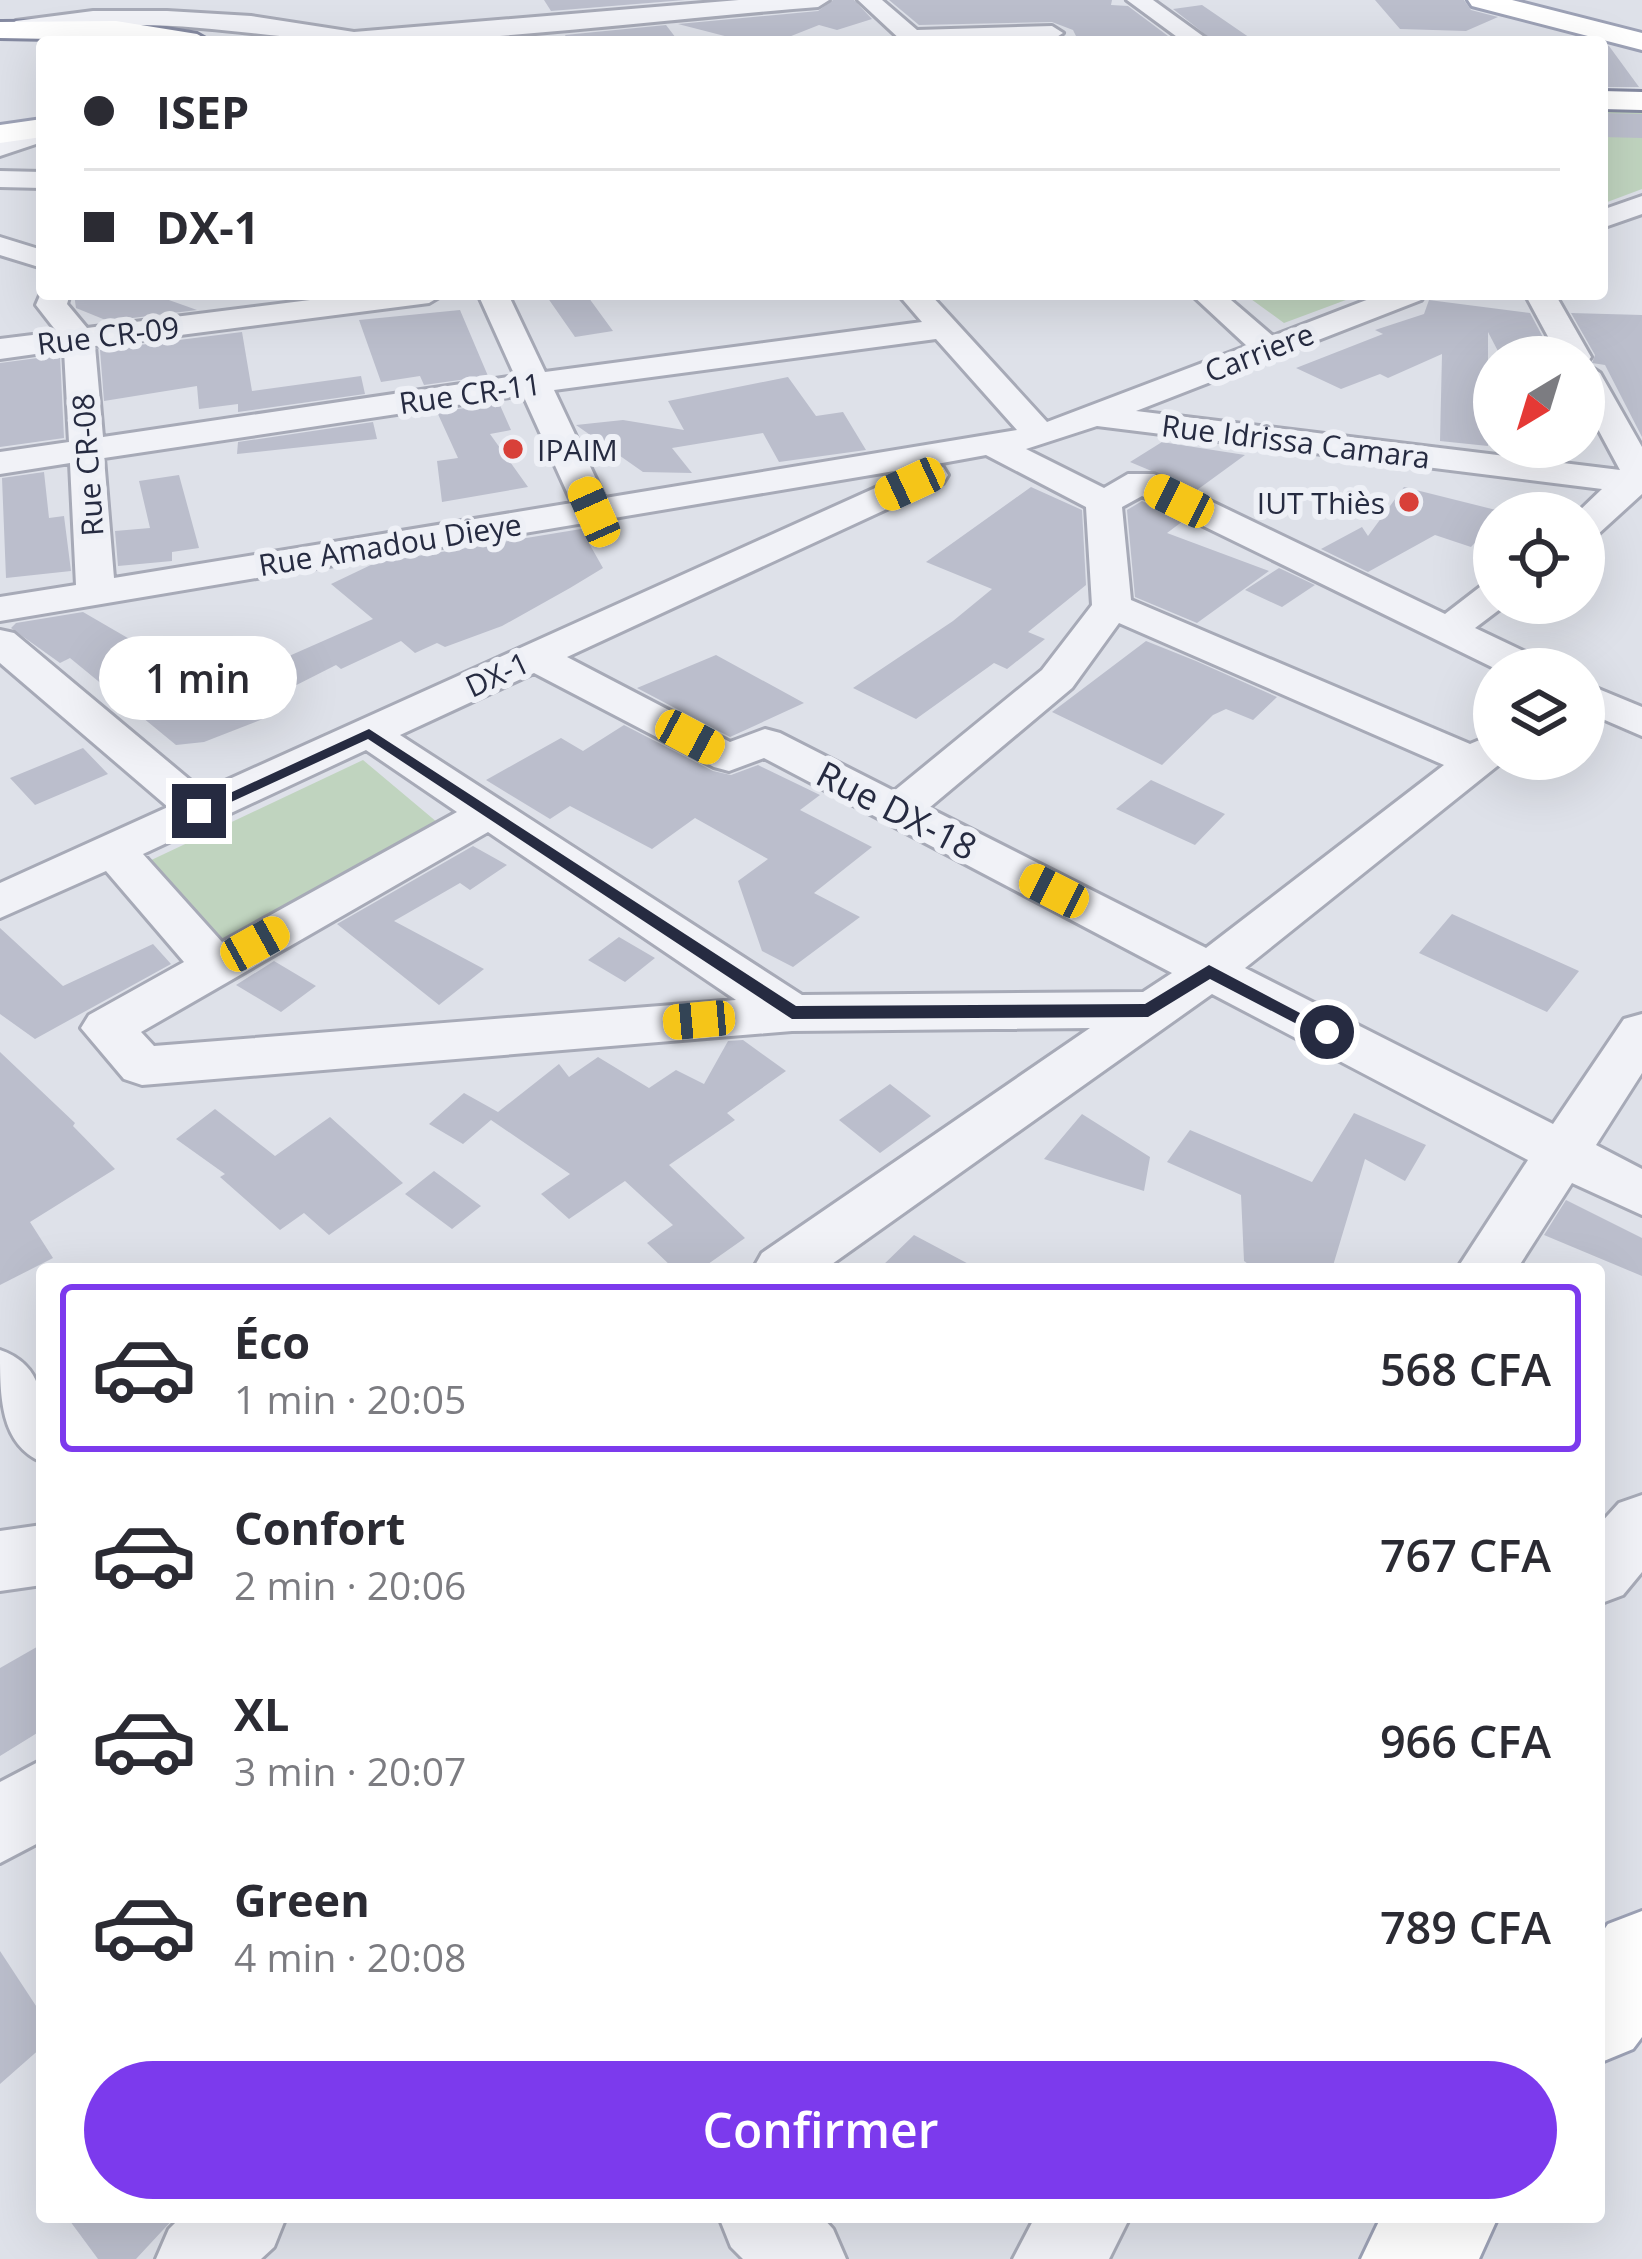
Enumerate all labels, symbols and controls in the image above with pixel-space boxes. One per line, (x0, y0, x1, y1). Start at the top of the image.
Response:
text: ISEP (156, 81, 249, 142)
text: DX-1 (156, 196, 260, 257)
street label: Rue CR-09 (35, 306, 181, 364)
street label: Carriere (1199, 313, 1319, 391)
north arrow (1473, 336, 1605, 468)
map controls (1473, 336, 1605, 780)
street label: Rue CR-11 (396, 363, 544, 423)
street label: Rue CR-08 (62, 392, 112, 538)
street label: Rue Idrissa Camara (1159, 404, 1433, 478)
place label: IPAIM (537, 429, 618, 470)
marker: IPAIM (500, 436, 526, 462)
car (870, 452, 950, 516)
car (1139, 469, 1219, 533)
car (563, 472, 625, 552)
place label: IUT Thiès (1257, 482, 1385, 523)
marker: IUT Thiès (1396, 489, 1422, 515)
button: locate (1473, 492, 1605, 624)
street label: Rue Amadou Dieye (256, 503, 524, 585)
callout: 1 min (100, 637, 298, 721)
street label: DX-1 (458, 641, 536, 707)
button: layers (1473, 648, 1605, 780)
text: 1 min (145, 651, 251, 704)
car (650, 704, 730, 770)
street label: Rue DX-18 (809, 749, 985, 871)
route end (172, 784, 226, 838)
car (1014, 859, 1094, 923)
car (215, 911, 295, 977)
car (662, 999, 736, 1041)
route start (1300, 1005, 1354, 1059)
text: Éco (234, 1311, 310, 1372)
icon: car (90, 1314, 198, 1422)
text: 568 CFA (1380, 1338, 1551, 1399)
text: 1 min · 20:05 (234, 1372, 466, 1425)
text: Confort (234, 1497, 405, 1558)
icon: car (90, 1500, 198, 1608)
text: 767 CFA (1380, 1524, 1551, 1585)
text: 2 min · 20:06 (234, 1558, 466, 1611)
text: XL (234, 1683, 289, 1744)
icon: car (90, 1686, 198, 1794)
text: 966 CFA (1380, 1710, 1551, 1771)
text: 3 min · 20:07 (234, 1744, 466, 1797)
text: Green (234, 1869, 370, 1930)
icon: car (90, 1872, 198, 1980)
text: 789 CFA (1380, 1896, 1551, 1957)
text: 4 min · 20:08 (234, 1930, 466, 1983)
button: Confirmer (84, 2061, 1557, 2199)

